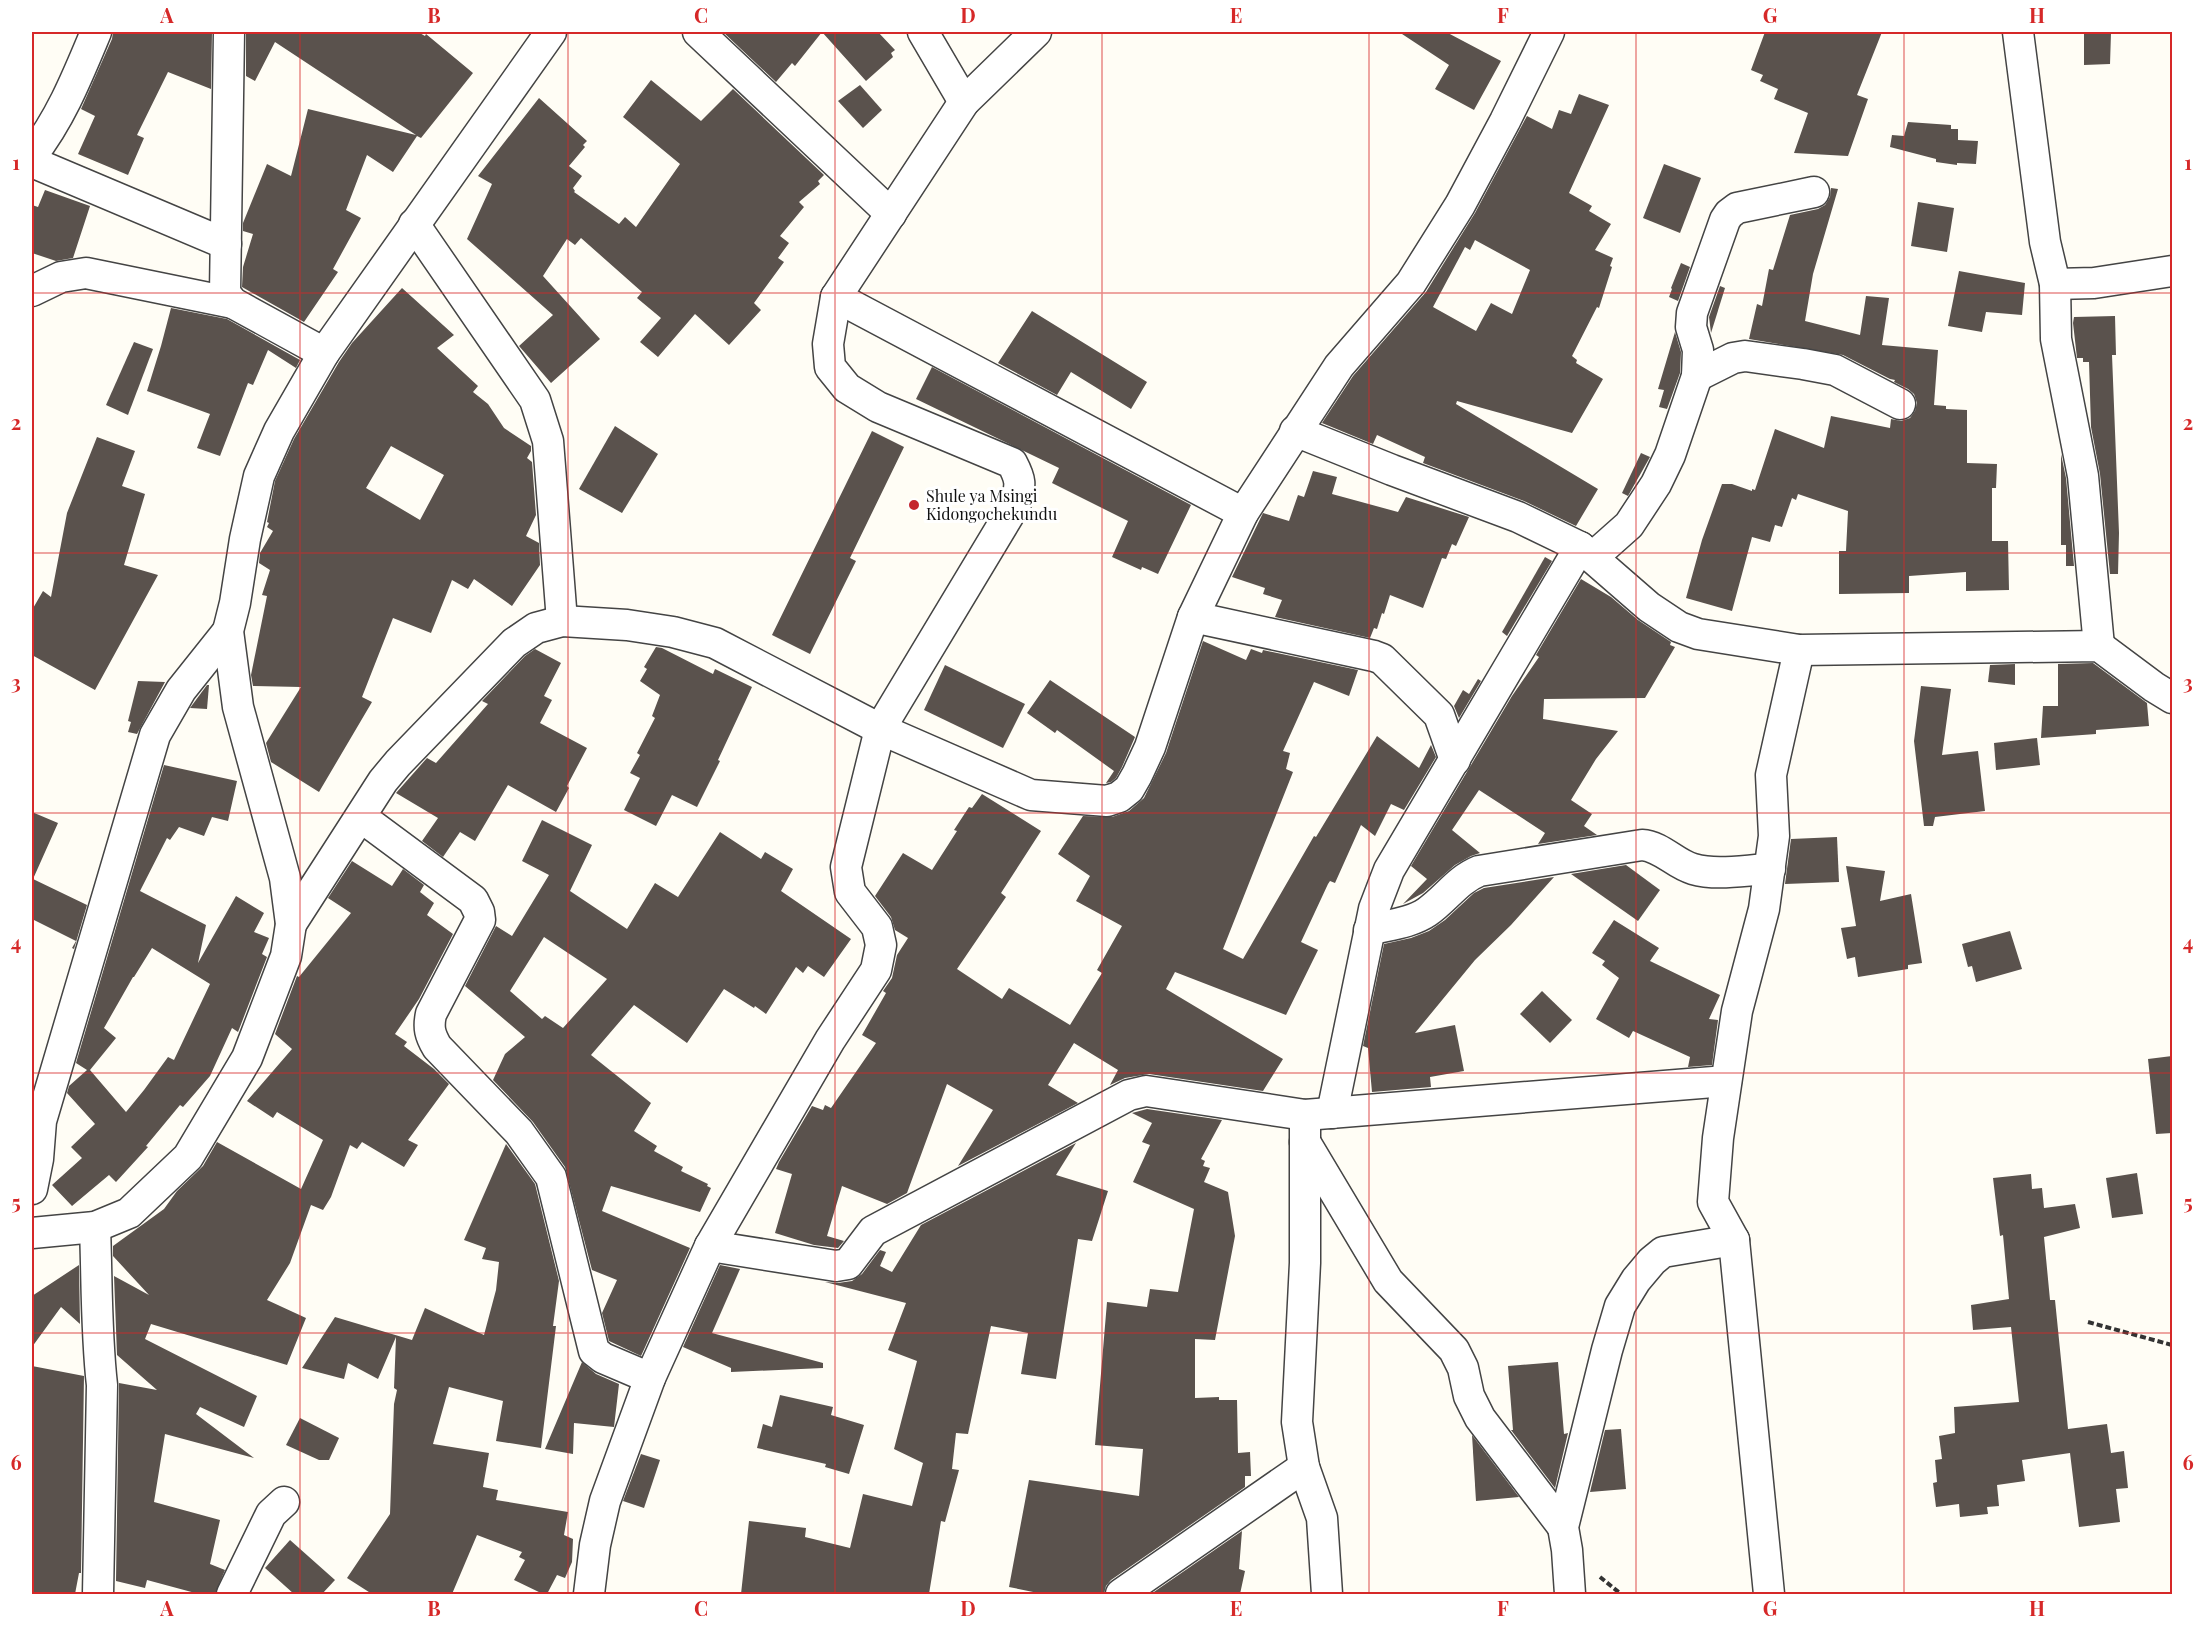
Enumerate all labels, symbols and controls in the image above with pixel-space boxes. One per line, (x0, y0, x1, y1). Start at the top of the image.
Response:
text: A (159, 1, 174, 28)
text: B (427, 1, 441, 28)
text: C (694, 1, 708, 28)
text: D (960, 1, 976, 28)
text: E (1230, 1, 1242, 28)
text: F (1497, 1, 1509, 28)
text: G (1763, 1, 1778, 28)
text: H (2029, 1, 2045, 28)
text: 1 (12, 148, 20, 175)
text: 1 (2184, 148, 2192, 175)
text: 2 (11, 408, 21, 435)
text: 2 (2183, 408, 2193, 435)
place label: Shule ya Msingi Kidongochekundu (926, 485, 1057, 524)
marker: Shule ya Msingi Kidongochekundu (907, 498, 921, 512)
text: 3 (11, 668, 21, 695)
text: 3 (2183, 668, 2193, 695)
text: 4 (11, 928, 21, 955)
text: 4 (2183, 928, 2193, 955)
text: 5 (11, 1188, 21, 1215)
text: 5 (2183, 1188, 2193, 1215)
text: 6 (10, 1448, 22, 1475)
text: 6 (2182, 1448, 2194, 1475)
text: A (159, 1594, 174, 1621)
text: B (427, 1594, 441, 1621)
text: C (694, 1594, 708, 1621)
text: D (960, 1594, 976, 1621)
text: E (1230, 1594, 1242, 1621)
text: F (1497, 1594, 1509, 1621)
text: G (1763, 1594, 1778, 1621)
text: H (2029, 1594, 2045, 1621)

